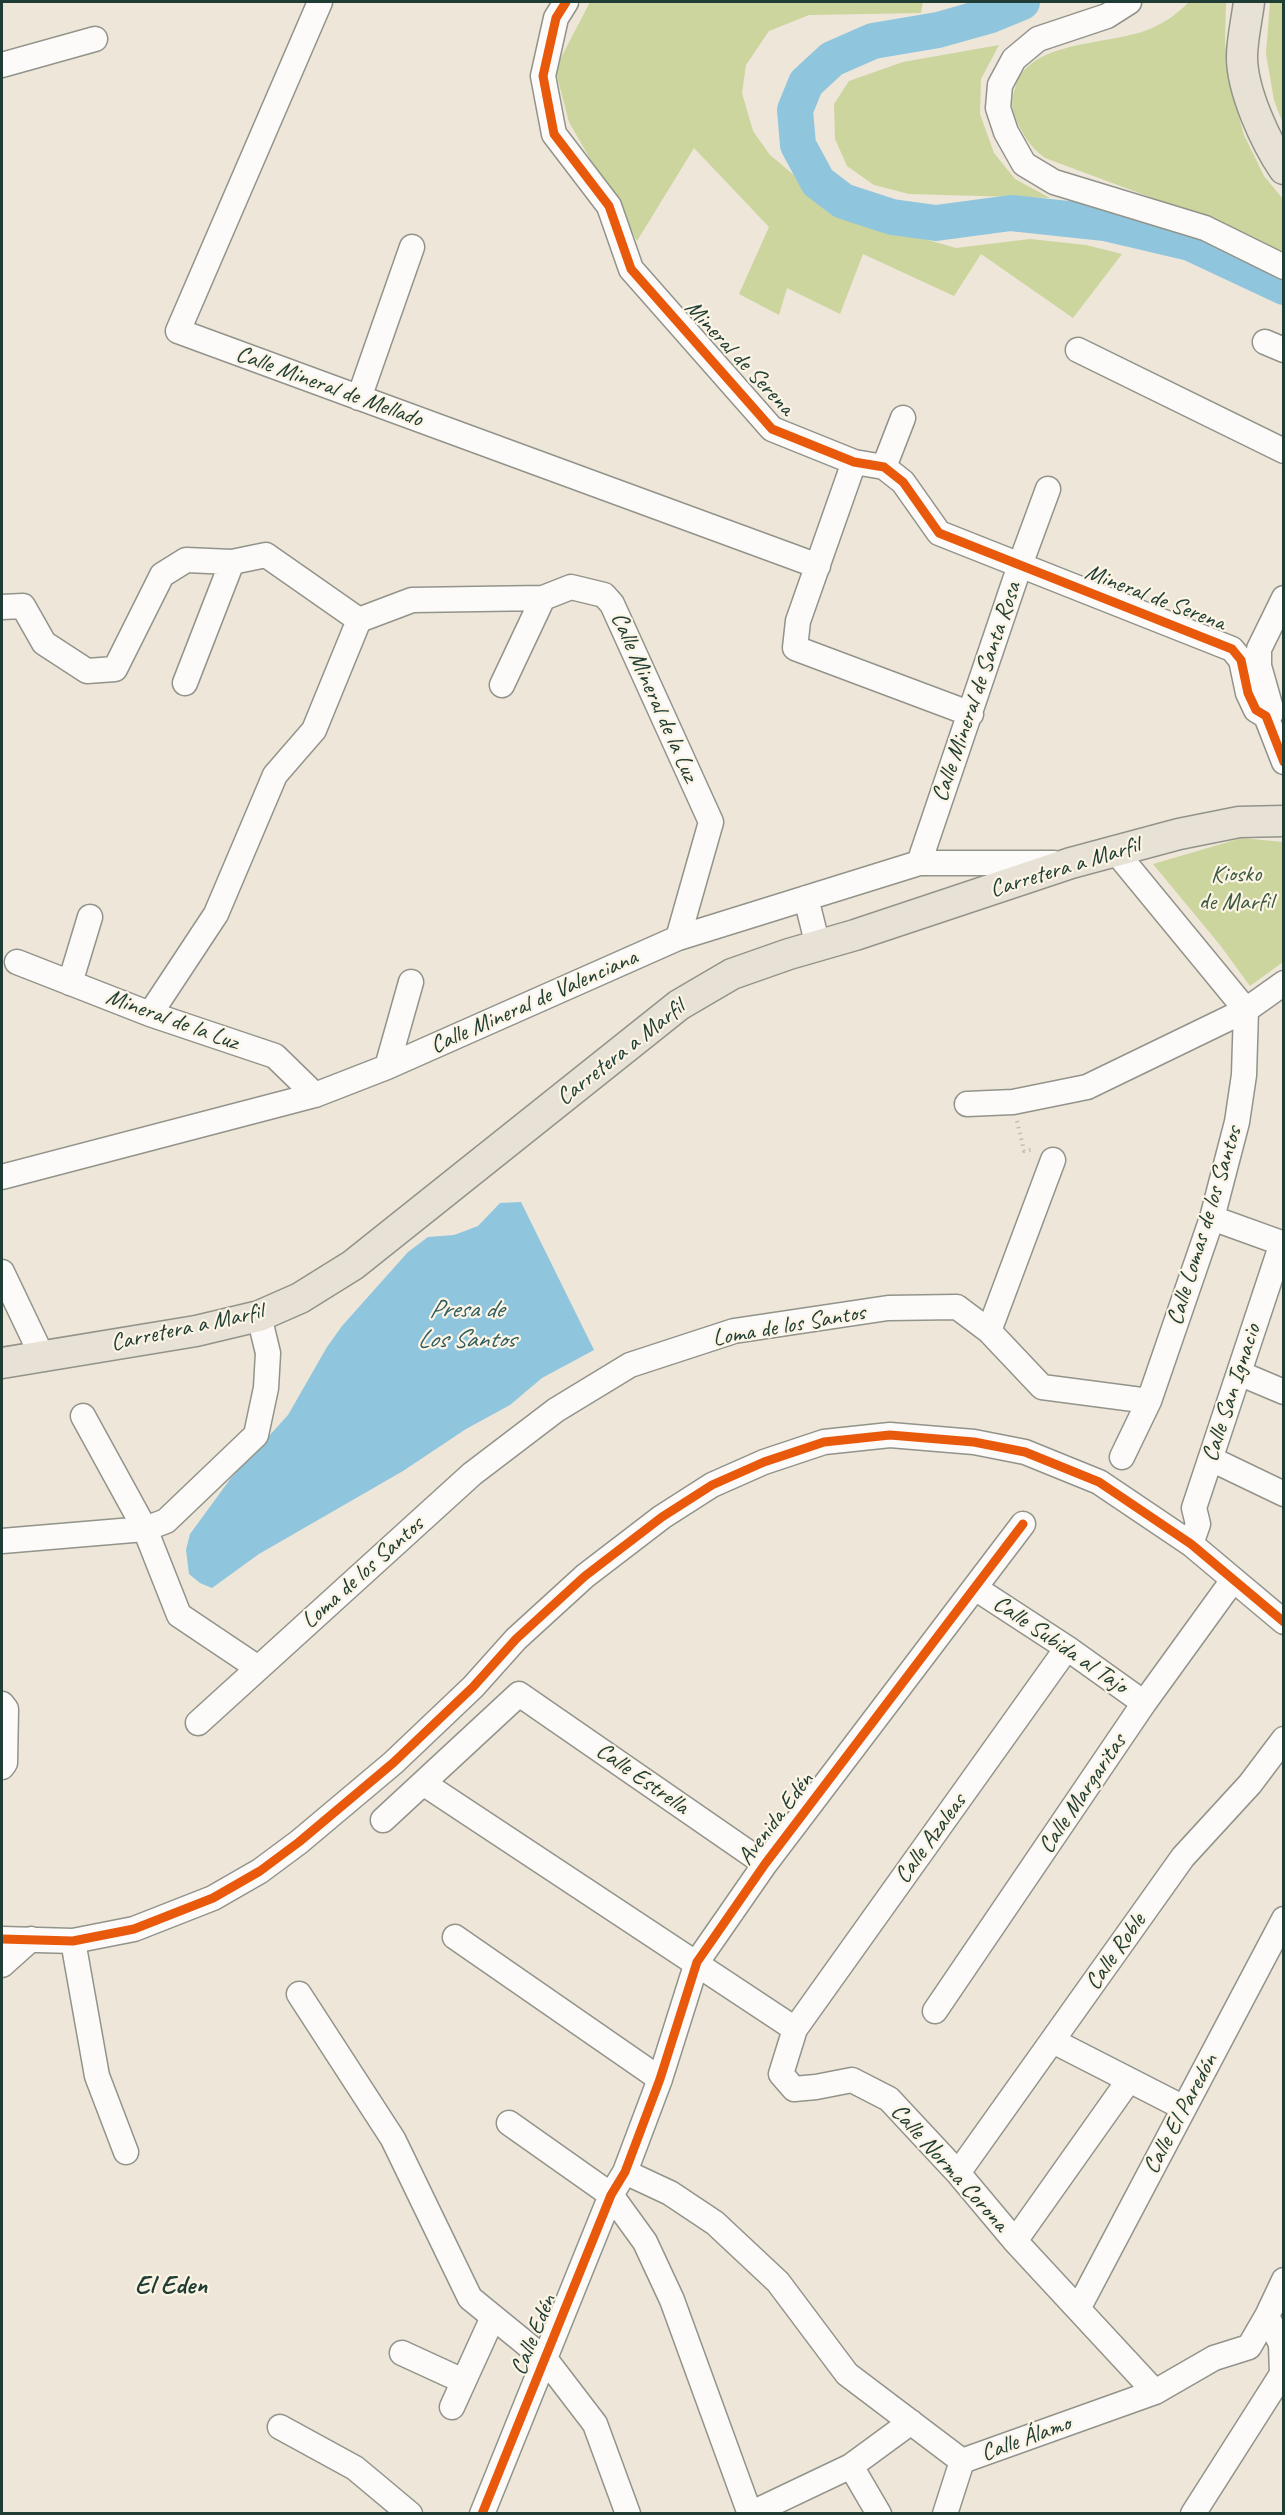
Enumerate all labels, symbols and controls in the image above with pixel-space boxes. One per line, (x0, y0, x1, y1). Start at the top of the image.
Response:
street label: Mineral de Serena (678, 294, 800, 422)
street label: Calle Mineral de Mellado (232, 340, 426, 434)
street label: Mineral de Serena (1081, 558, 1229, 638)
street label: Calle Mineral de Santa Rosa (926, 578, 1028, 806)
street label: Calle Mineral de la Luz (604, 608, 704, 786)
street label: Carretera a Marfil (987, 832, 1143, 904)
park label: Kiosko de Marfil (1199, 861, 1273, 917)
street label: Calle Mineral de Valenciana (426, 943, 642, 1061)
street label: Mineral de la Luz (102, 983, 242, 1057)
street label: Carretera a Marfil (551, 994, 691, 1112)
street label: Calle Lomas de los Santos (1161, 1123, 1249, 1329)
water label: Presa de Los Santos (417, 1294, 515, 1356)
street label: Carretera a Marfil (108, 1298, 266, 1358)
street label: Loma de los Santos (710, 1298, 868, 1354)
street label: Calle San Ignacio (1196, 1320, 1268, 1466)
street label: Loma de los Santos (296, 1511, 430, 1635)
street label: Calle Subida al Tajo (987, 1589, 1133, 1701)
street label: Calle Margaritas (1033, 1729, 1133, 1859)
street label: Calle Estrella (590, 1737, 694, 1821)
street label: Avenida Edén (732, 1767, 820, 1871)
street label: Calle Azaleas (889, 1788, 973, 1890)
street label: Calle Roble (1079, 1908, 1153, 1996)
street label: Calle El Paredón (1137, 2049, 1225, 2179)
street label: Calle Norma Corona (884, 2098, 1014, 2238)
district label: El Eden (135, 2270, 207, 2302)
street label: Calle Edén (505, 2291, 563, 2379)
street label: Calle Álamo (977, 2410, 1075, 2468)

